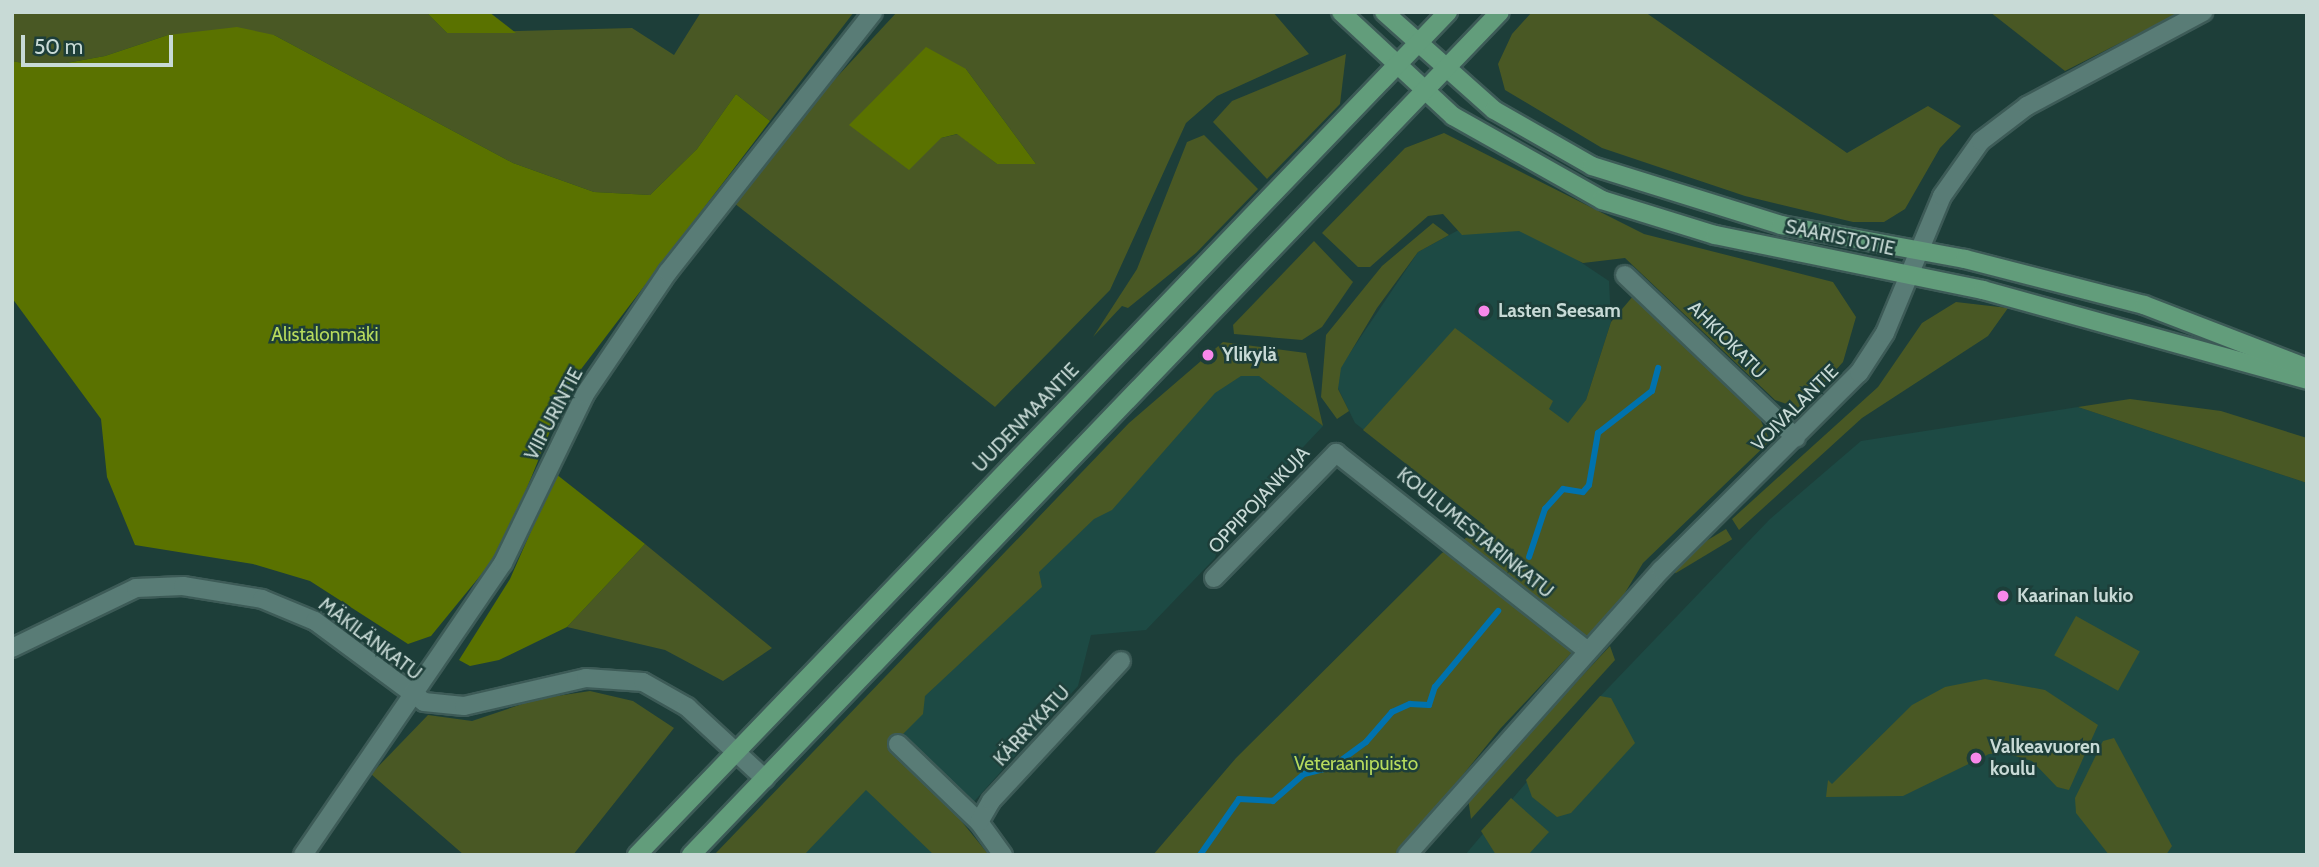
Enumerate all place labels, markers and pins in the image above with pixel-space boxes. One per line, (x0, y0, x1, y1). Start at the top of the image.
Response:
place label: Lasten Seesam (1498, 300, 1621, 322)
marker: Lasten Seesam (1476, 303, 1492, 319)
place label: Ylikylä (1222, 344, 1277, 366)
marker: Ylikylä (1200, 347, 1216, 363)
place label: Kaarinan lukio (2017, 585, 2133, 607)
marker: Kaarinan lukio (1995, 588, 2011, 604)
place label: Valkeavuoren koulu (1990, 736, 2100, 780)
marker: Valkeavuoren koulu (1968, 750, 1984, 766)

